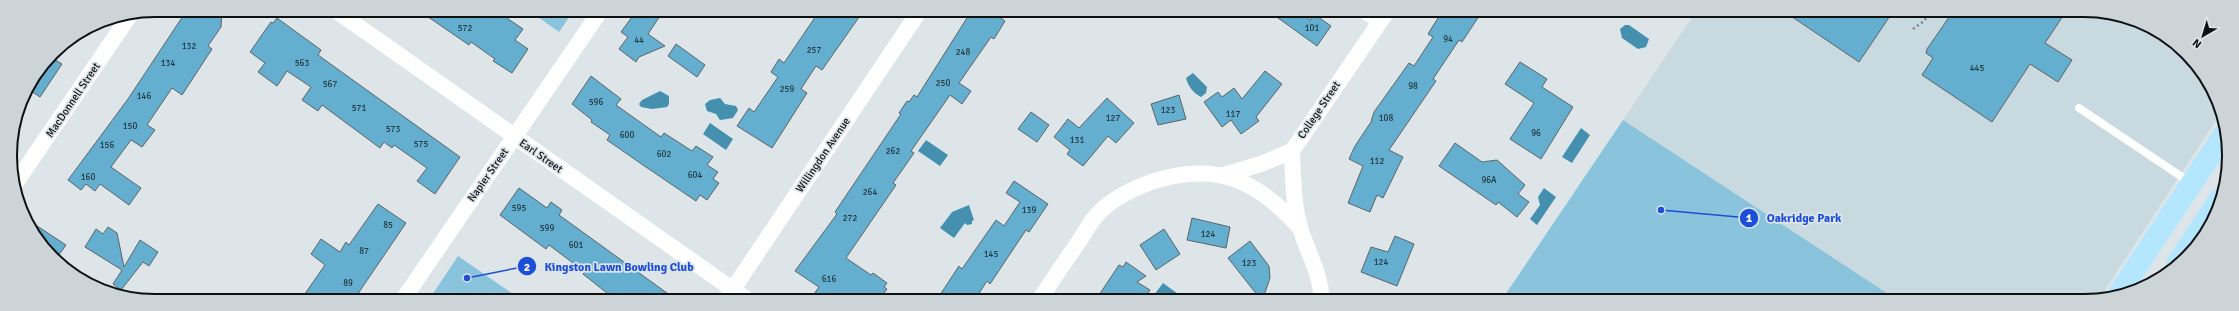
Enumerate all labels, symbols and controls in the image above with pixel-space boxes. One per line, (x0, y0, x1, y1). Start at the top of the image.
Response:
north arrow (2183, 16, 2223, 56)
house number: 572 (458, 23, 472, 34)
house number: 101 (1305, 23, 1319, 34)
house number: 94 (1443, 34, 1453, 45)
house number: 44 (634, 35, 644, 46)
text: N (2190, 36, 2204, 51)
house number: 132 (182, 41, 196, 52)
house number: 257 (807, 45, 821, 56)
house number: 248 (956, 47, 970, 58)
house number: 134 (161, 58, 175, 69)
house number: 563 (295, 58, 309, 69)
street label: MacDonnell Street (43, 60, 103, 140)
house number: 445 (1970, 63, 1984, 74)
house number: 250 (936, 78, 950, 89)
house number: 567 (323, 79, 337, 90)
street label: College Street (1295, 79, 1343, 141)
house number: 98 (1408, 81, 1418, 92)
house number: 259 (780, 84, 794, 95)
house number: 146 (137, 91, 151, 102)
house number: 596 (589, 97, 603, 108)
house number: 571 (352, 103, 366, 114)
house number: 123 (1161, 105, 1175, 116)
house number: 117 (1226, 109, 1240, 120)
house number: 127 (1106, 113, 1120, 124)
house number: 108 (1379, 113, 1393, 124)
street label: Willingdon Avenue (793, 115, 853, 195)
house number: 150 (123, 121, 137, 132)
house number: 573 (386, 124, 400, 135)
house number: 96 (1531, 128, 1541, 139)
house number: 600 (620, 130, 634, 141)
house number: 131 (1070, 135, 1084, 146)
street label: Earl Street (517, 136, 565, 176)
house number: 575 (414, 139, 428, 150)
house number: 156 (100, 140, 114, 151)
street label: Napier Street (465, 146, 511, 204)
house number: 262 (886, 146, 900, 157)
house number: 602 (657, 149, 671, 160)
house number: 112 (1370, 156, 1384, 167)
house number: 604 (688, 170, 702, 181)
house number: 160 (81, 172, 95, 183)
house number: 96A (1481, 175, 1497, 186)
house number: 264 (863, 187, 877, 198)
house number: 595 (512, 203, 526, 214)
house number: 139 (1022, 205, 1036, 216)
callout: Oakridge Park (1739, 206, 1849, 230)
text: 1 (1746, 211, 1753, 226)
text: Oakridge Park (1767, 211, 1842, 226)
house number: 272 (843, 213, 857, 224)
house number: 85 (383, 220, 393, 231)
house number: 599 (540, 223, 554, 234)
house number: 124 (1201, 229, 1215, 240)
house number: 601 (569, 240, 583, 251)
house number: 87 (359, 246, 369, 257)
house number: 145 (984, 249, 998, 260)
callout: Kingston Lawn Bowling Club (517, 254, 702, 278)
house number: 124 (1374, 257, 1388, 268)
house number: 123 (1242, 258, 1256, 269)
text: 2 (524, 260, 530, 275)
text: Kingston Lawn Bowling Club (544, 260, 694, 275)
house number: 616 (822, 274, 836, 285)
house number: 89 (343, 278, 353, 289)

